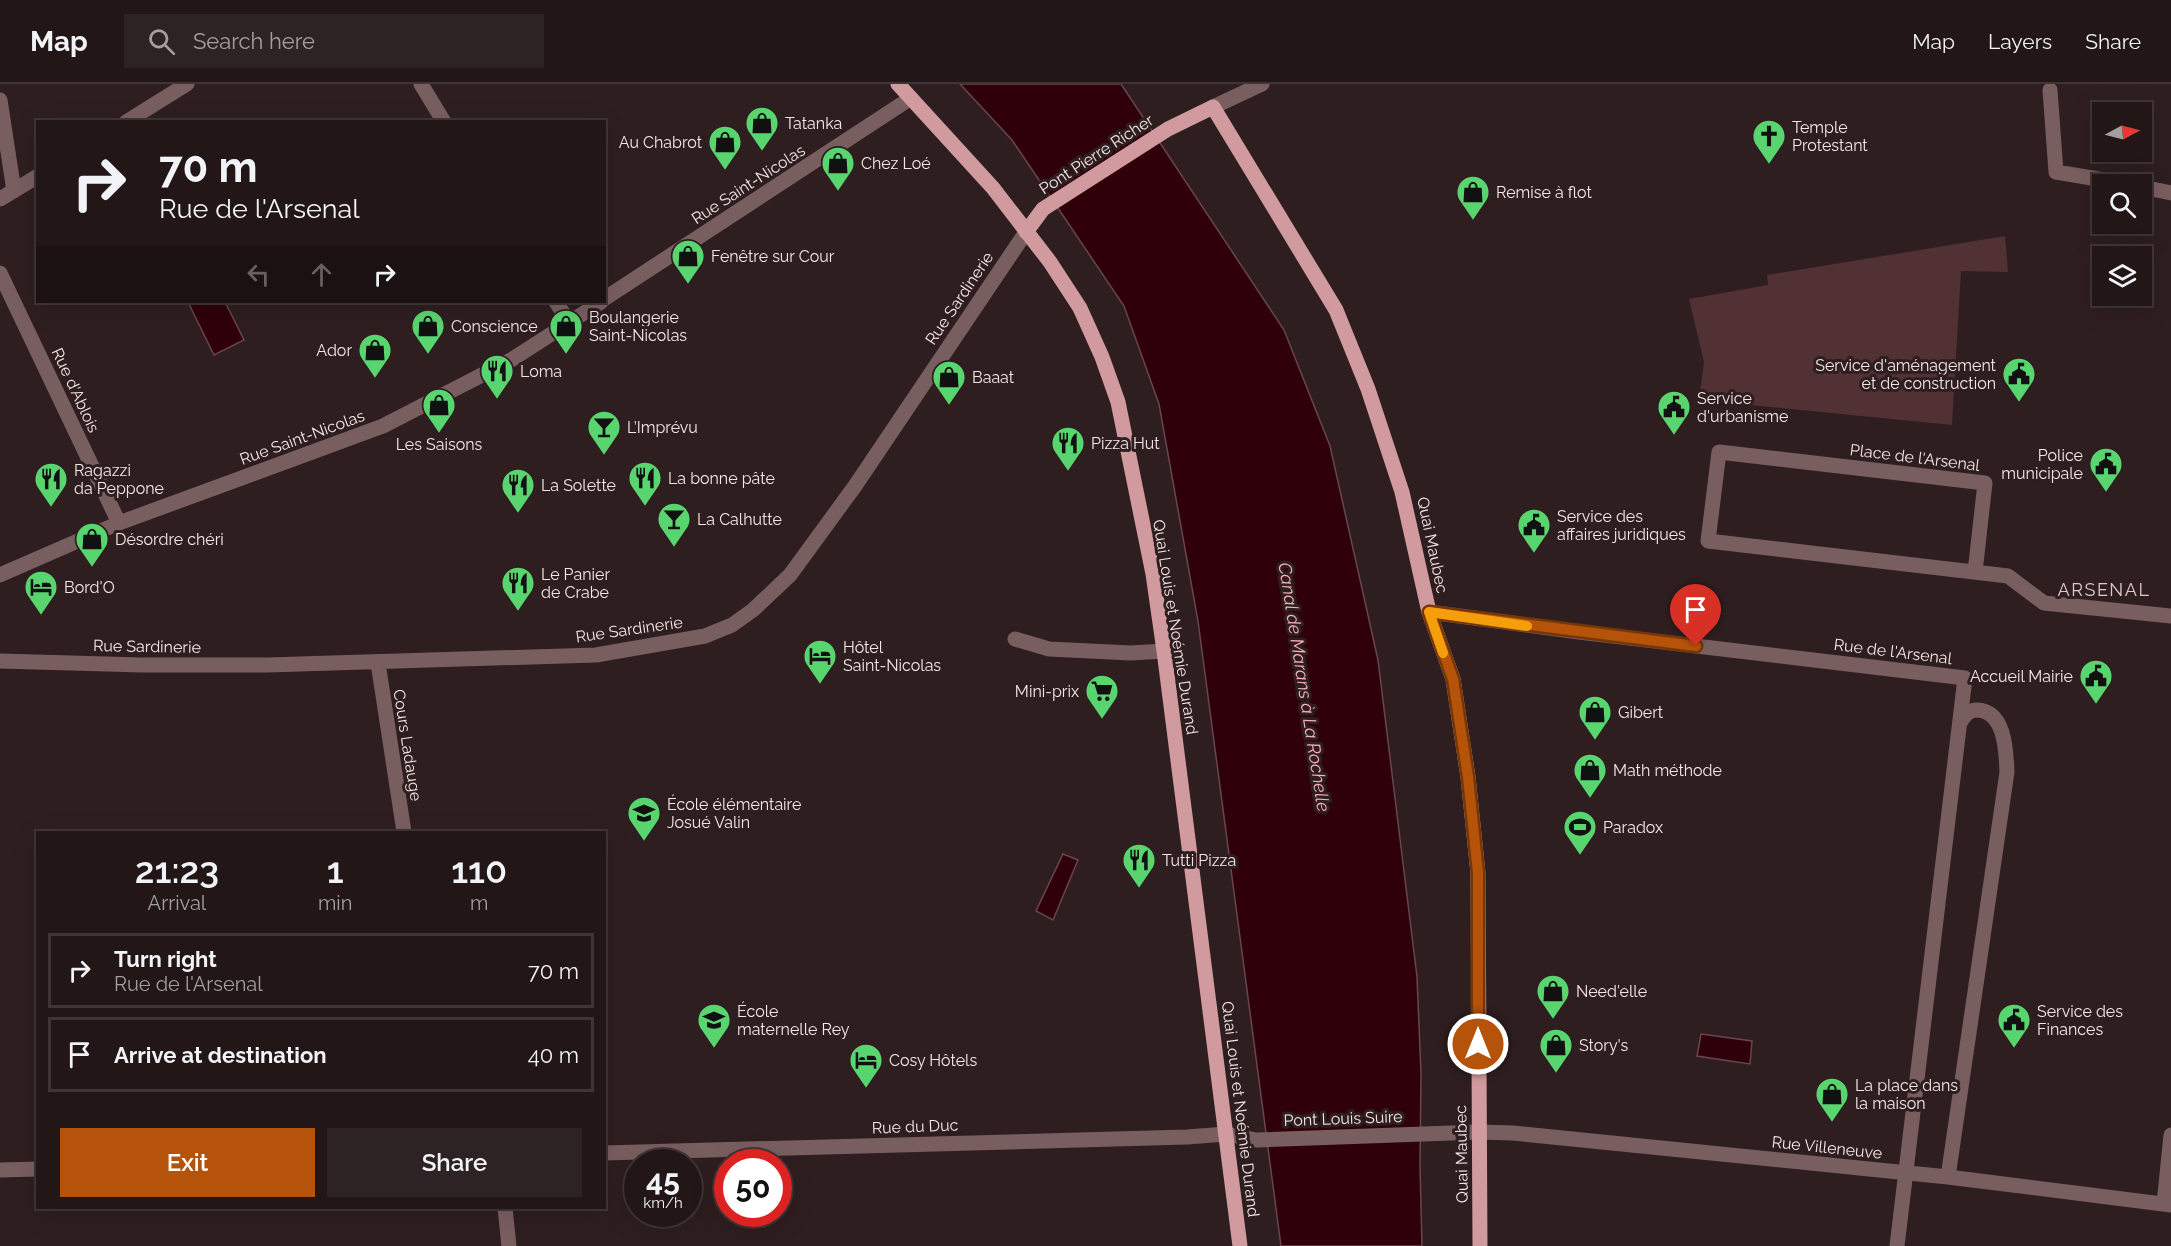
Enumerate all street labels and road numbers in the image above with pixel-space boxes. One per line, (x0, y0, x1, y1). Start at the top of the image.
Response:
street label: Pont Pierre Richer (1036, 110, 1157, 198)
street label: Rue Saint-Nicolas (688, 141, 809, 228)
street label: Rue Sardinerie (921, 248, 997, 348)
street label: Rue d'Ablois (48, 345, 104, 436)
street label: Rue Saint-Nicolas (237, 406, 367, 469)
street label: Place de l'Arsenal (1849, 440, 1982, 475)
street label: Quai Maubec (1413, 495, 1452, 595)
street label: Quai Louis et Noémie Durand (1149, 518, 1202, 736)
street label: Rue Sardinerie (574, 613, 684, 646)
street label: Rue de l'Arsenal (1833, 635, 1954, 668)
street label: Rue Sardinerie (93, 636, 201, 657)
street label: Cours Ladauge (389, 688, 426, 802)
street label: Quai Louis et Noémie Durand (1218, 1000, 1263, 1218)
street label: Quai Maubec (1451, 1105, 1472, 1203)
street label: Pont Louis Suire (1283, 1107, 1403, 1130)
street label: Rue du Duc (871, 1115, 959, 1138)
street label: Rue Villeneuve (1771, 1132, 1883, 1163)

